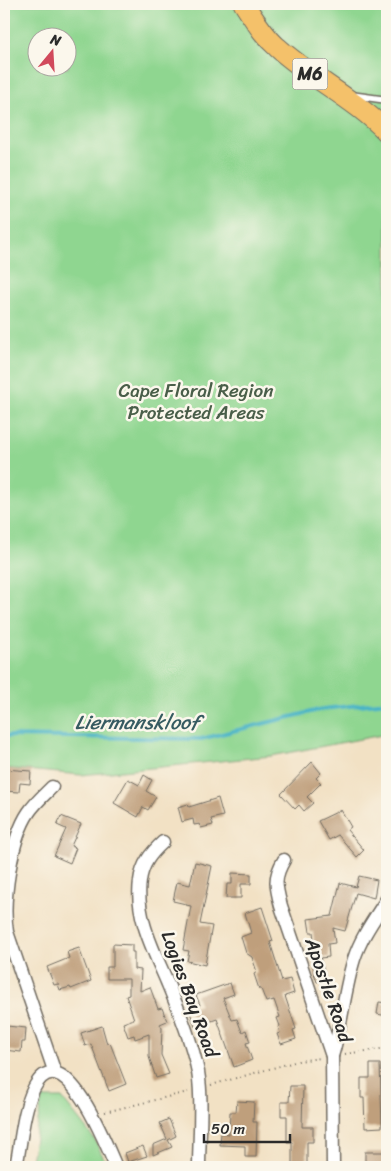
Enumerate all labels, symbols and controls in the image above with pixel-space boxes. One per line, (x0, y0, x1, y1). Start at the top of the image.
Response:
text: N (46, 26, 65, 54)
north arrow (28, 28, 78, 78)
road number: M6 (292, 59, 328, 90)
park label: Cape Floral Region Protected Areas (118, 374, 274, 429)
water label: Liermanskloof (75, 705, 205, 740)
street label: Logies Bay Road (152, 926, 229, 1064)
street label: Apostle Road (295, 932, 363, 1048)
scale bar (204, 1111, 290, 1143)
text: 50 m (211, 1116, 246, 1142)

